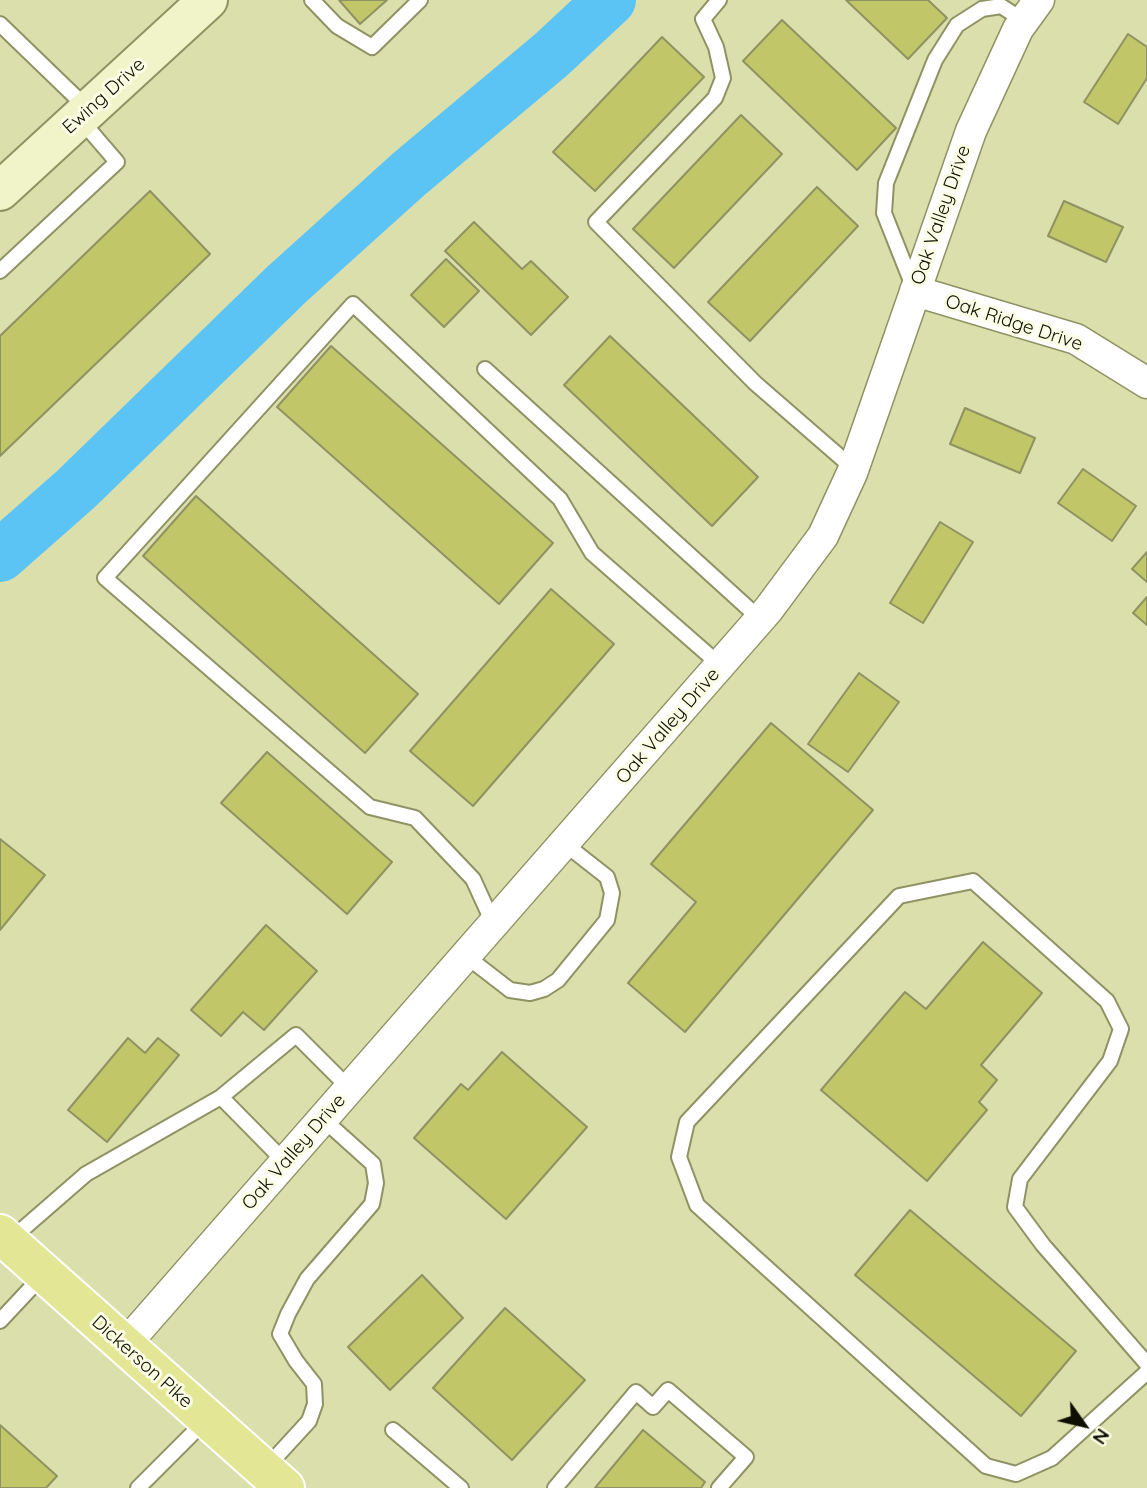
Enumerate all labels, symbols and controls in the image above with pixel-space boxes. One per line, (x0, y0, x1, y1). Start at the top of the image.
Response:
street label: Ewing Drive (58, 53, 150, 139)
street label: Oak Valley Drive (906, 142, 976, 288)
street label: Oak Ridge Drive (943, 290, 1085, 356)
street label: Oak Valley Drive (611, 663, 725, 789)
street label: Oak Valley Drive (237, 1089, 351, 1215)
street label: Dickerson Pike (87, 1311, 197, 1413)
north arrow (1049, 1390, 1119, 1460)
text: N (1088, 1424, 1115, 1449)

